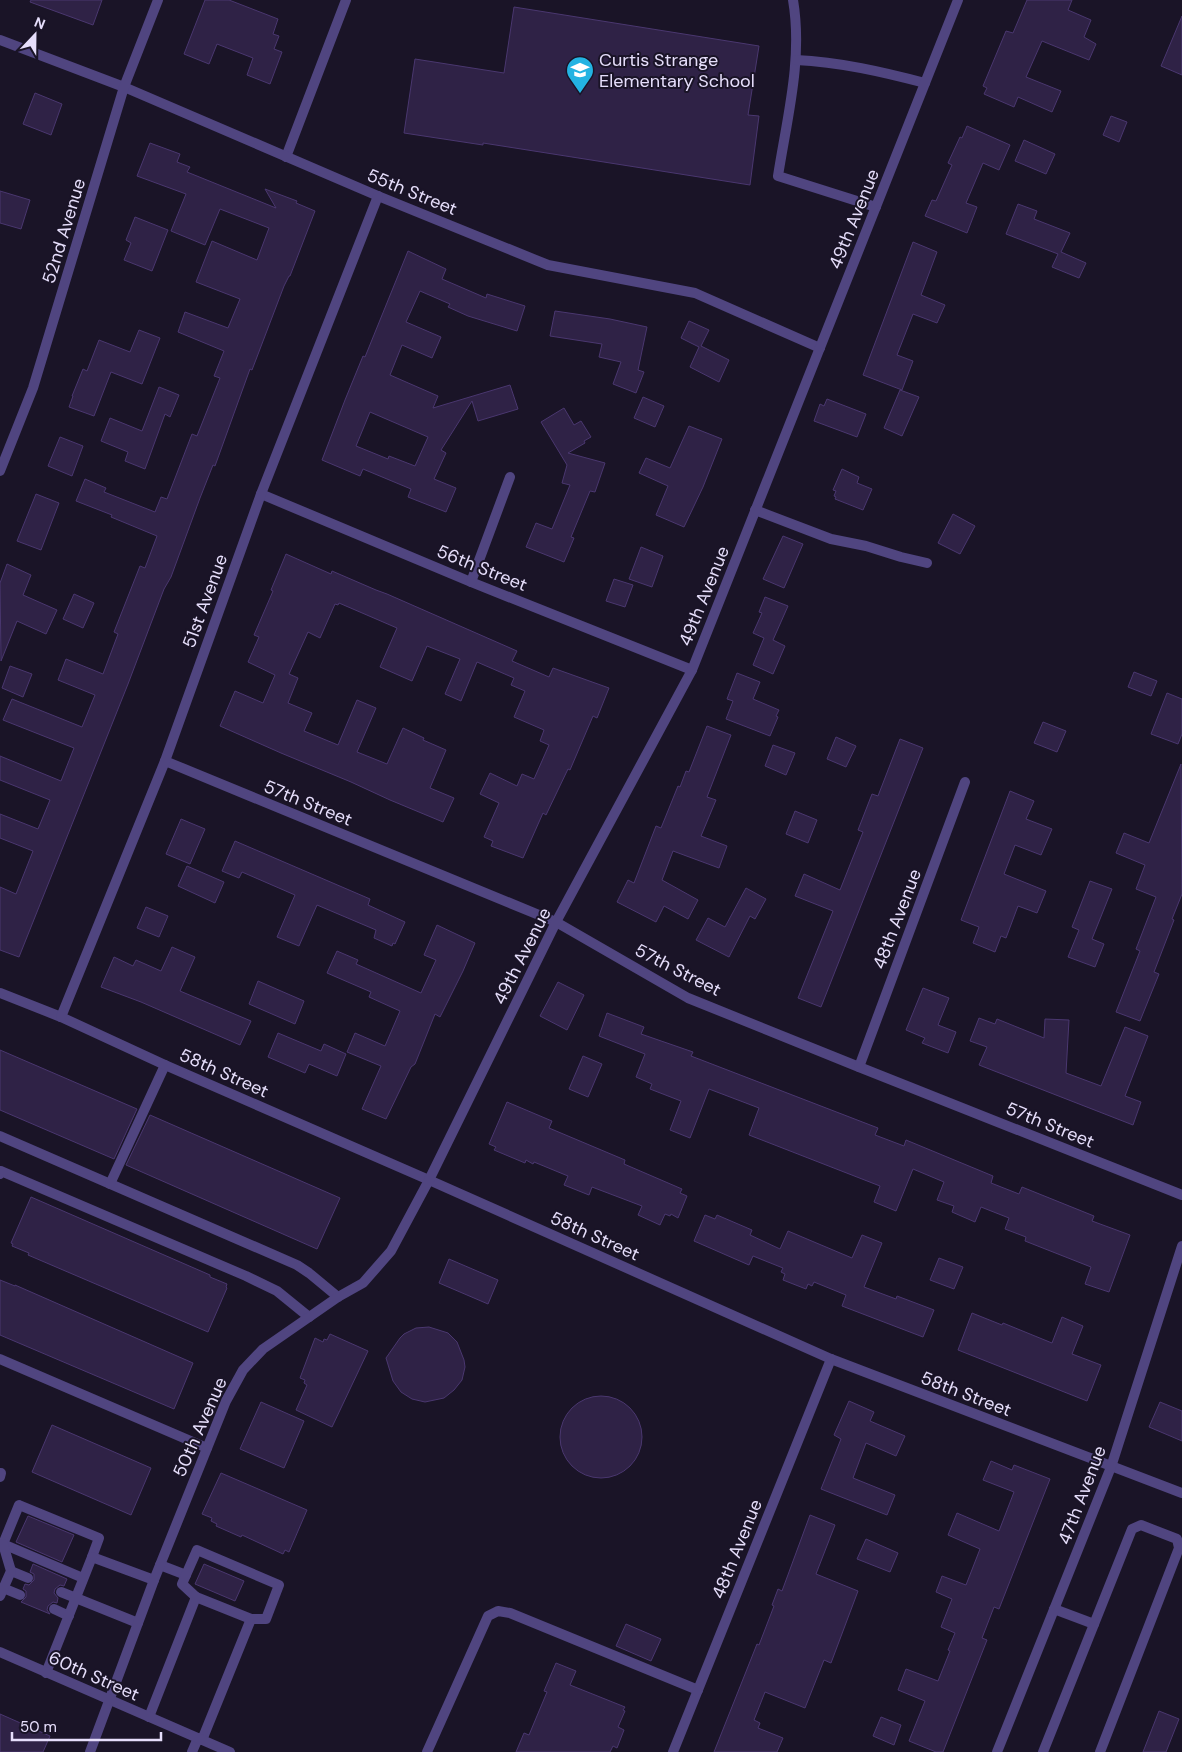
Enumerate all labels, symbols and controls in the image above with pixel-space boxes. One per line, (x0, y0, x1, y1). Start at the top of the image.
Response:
north arrow (10, 10, 60, 60)
text: N (32, 13, 48, 33)
place label: Curtis Strange Elementary School (599, 48, 755, 93)
school or university icon: Curtis Strange Elementary School (565, 55, 595, 94)
street label: 55th Street (363, 163, 461, 221)
street label: 49th Avenue (823, 166, 885, 272)
street label: 52nd Avenue (37, 176, 91, 286)
street label: 56th Street (433, 539, 531, 597)
street label: 49th Avenue (673, 543, 735, 649)
street label: 51st Avenue (177, 551, 233, 651)
street label: 57th Street (260, 774, 356, 832)
street label: 48th Avenue (867, 866, 927, 972)
street label: 49th Avenue (487, 904, 557, 1008)
street label: 57th Street (631, 938, 725, 1002)
street label: 58th Street (176, 1043, 272, 1103)
street label: 57th Street (1002, 1096, 1098, 1154)
street label: 58th Street (547, 1206, 643, 1266)
street label: 58th Street (917, 1366, 1015, 1422)
street label: 50th Avenue (167, 1373, 233, 1481)
street label: 47th Avenue (1052, 1442, 1112, 1548)
street label: 48th Avenue (706, 1496, 768, 1602)
street label: 60th Street (45, 1645, 143, 1707)
scale bar (12, 1710, 161, 1742)
text: 50 m (20, 1717, 57, 1737)

